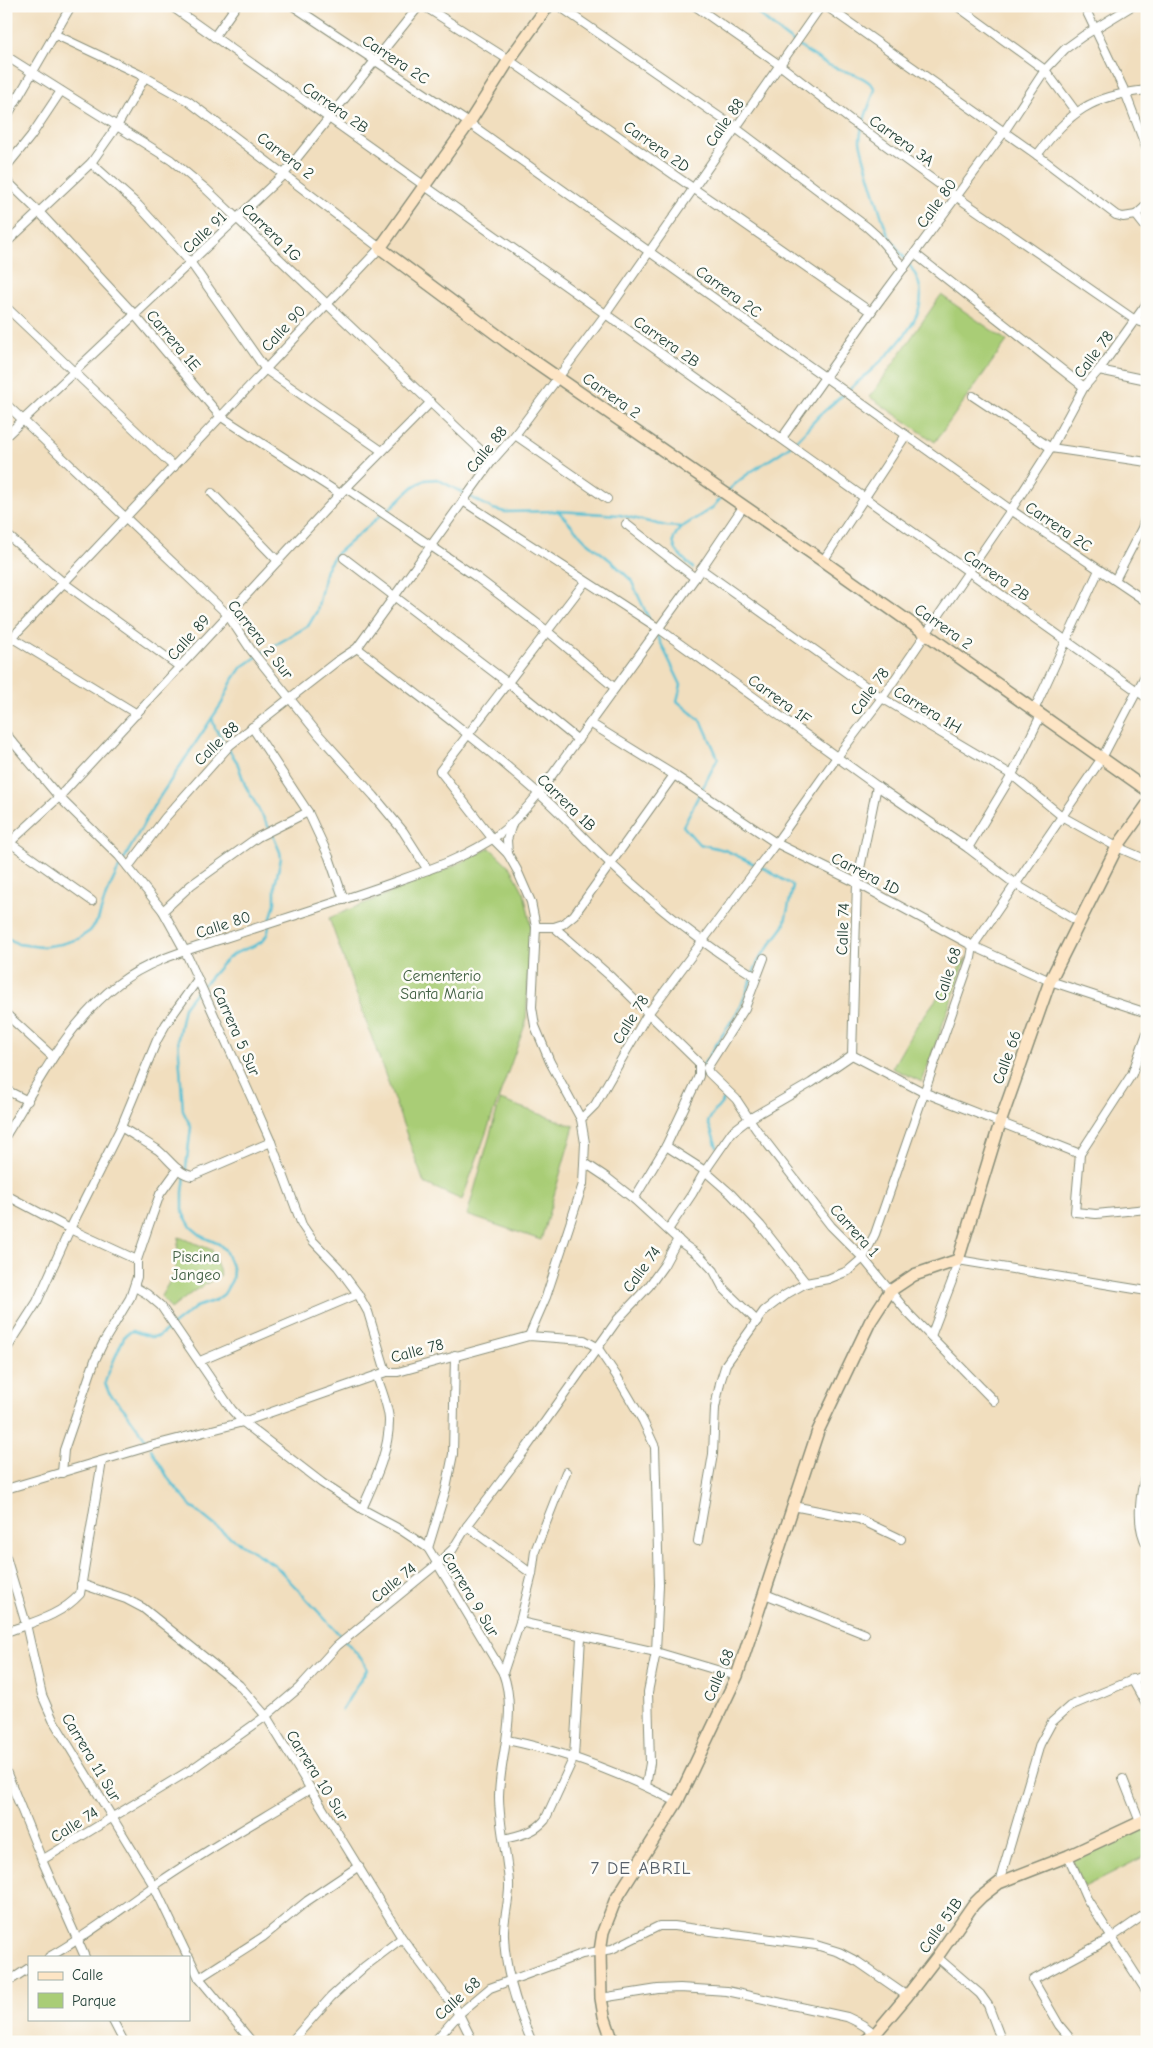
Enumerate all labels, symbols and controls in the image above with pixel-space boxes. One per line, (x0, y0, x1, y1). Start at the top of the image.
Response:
street label: Carrera 2C (359, 32, 433, 88)
street label: Carrera 2B (299, 79, 372, 137)
street label: Calle 88 (702, 95, 748, 150)
street label: Carrera 3A (866, 111, 937, 170)
street label: Carrera 2D (620, 117, 693, 176)
street label: Carrera 2 (253, 129, 317, 183)
street label: Calle 80 (913, 175, 961, 232)
street label: Carrera 1G (238, 200, 305, 266)
street label: Calle 91 (179, 208, 230, 257)
street label: Carrera 2C (692, 262, 765, 322)
street label: Calle 90 (258, 302, 310, 356)
street label: Carrera 1E (143, 306, 204, 375)
street label: Carrera 2B (630, 313, 703, 371)
street label: Calle 78 (1070, 328, 1117, 382)
street label: Carrera 2 (579, 369, 644, 422)
street label: Calle 88 (462, 423, 511, 477)
street label: Carrera 2C (1022, 498, 1095, 556)
street label: Carrera 2B (960, 547, 1033, 605)
street label: Carrera 2 Sur (224, 597, 297, 683)
street label: Carrera 2 (911, 600, 976, 653)
street label: Calle 89 (164, 611, 214, 664)
street label: Calle 78 (847, 664, 893, 719)
street label: Carrera 1F (744, 671, 815, 729)
street label: Carrera 1H (890, 683, 965, 737)
street label: Calle 88 (191, 718, 243, 769)
street label: Carrera 1B (533, 770, 599, 835)
street label: Carrera 1D (828, 849, 903, 899)
street label: Calle 74 (833, 902, 853, 956)
street label: Calle 80 (194, 908, 253, 942)
street label: Calle 68 (931, 945, 965, 1003)
park label: Cementerio Santa Maria (400, 967, 484, 1003)
street label: Carrera 5 Sur (208, 984, 264, 1079)
street label: Calle 78 (609, 992, 653, 1047)
street label: Calle 66 (989, 1028, 1025, 1087)
street label: Carrera 1 (826, 1201, 883, 1261)
street label: Calle 74 (619, 1243, 665, 1296)
park label: Piscina Jangeo (171, 1248, 221, 1284)
street label: Calle 78 (389, 1335, 446, 1367)
street label: Carrera 9 Sur (438, 1549, 503, 1641)
street label: Calle 74 (368, 1559, 420, 1606)
street label: Calle 68 (700, 1646, 738, 1704)
street label: Carrera 11 Sur (58, 1710, 125, 1805)
street label: Carrera 10 Sur (282, 1727, 352, 1824)
street label: Calle 74 (48, 1803, 102, 1846)
district label: 7 DE ABRIL (590, 1858, 692, 1879)
street label: Calle 51B (915, 1894, 966, 1957)
legend (28, 1956, 190, 2020)
text: Calle (72, 1966, 104, 1984)
street label: Calle 68 (431, 1974, 484, 2024)
text: Parque (72, 1992, 117, 2010)

